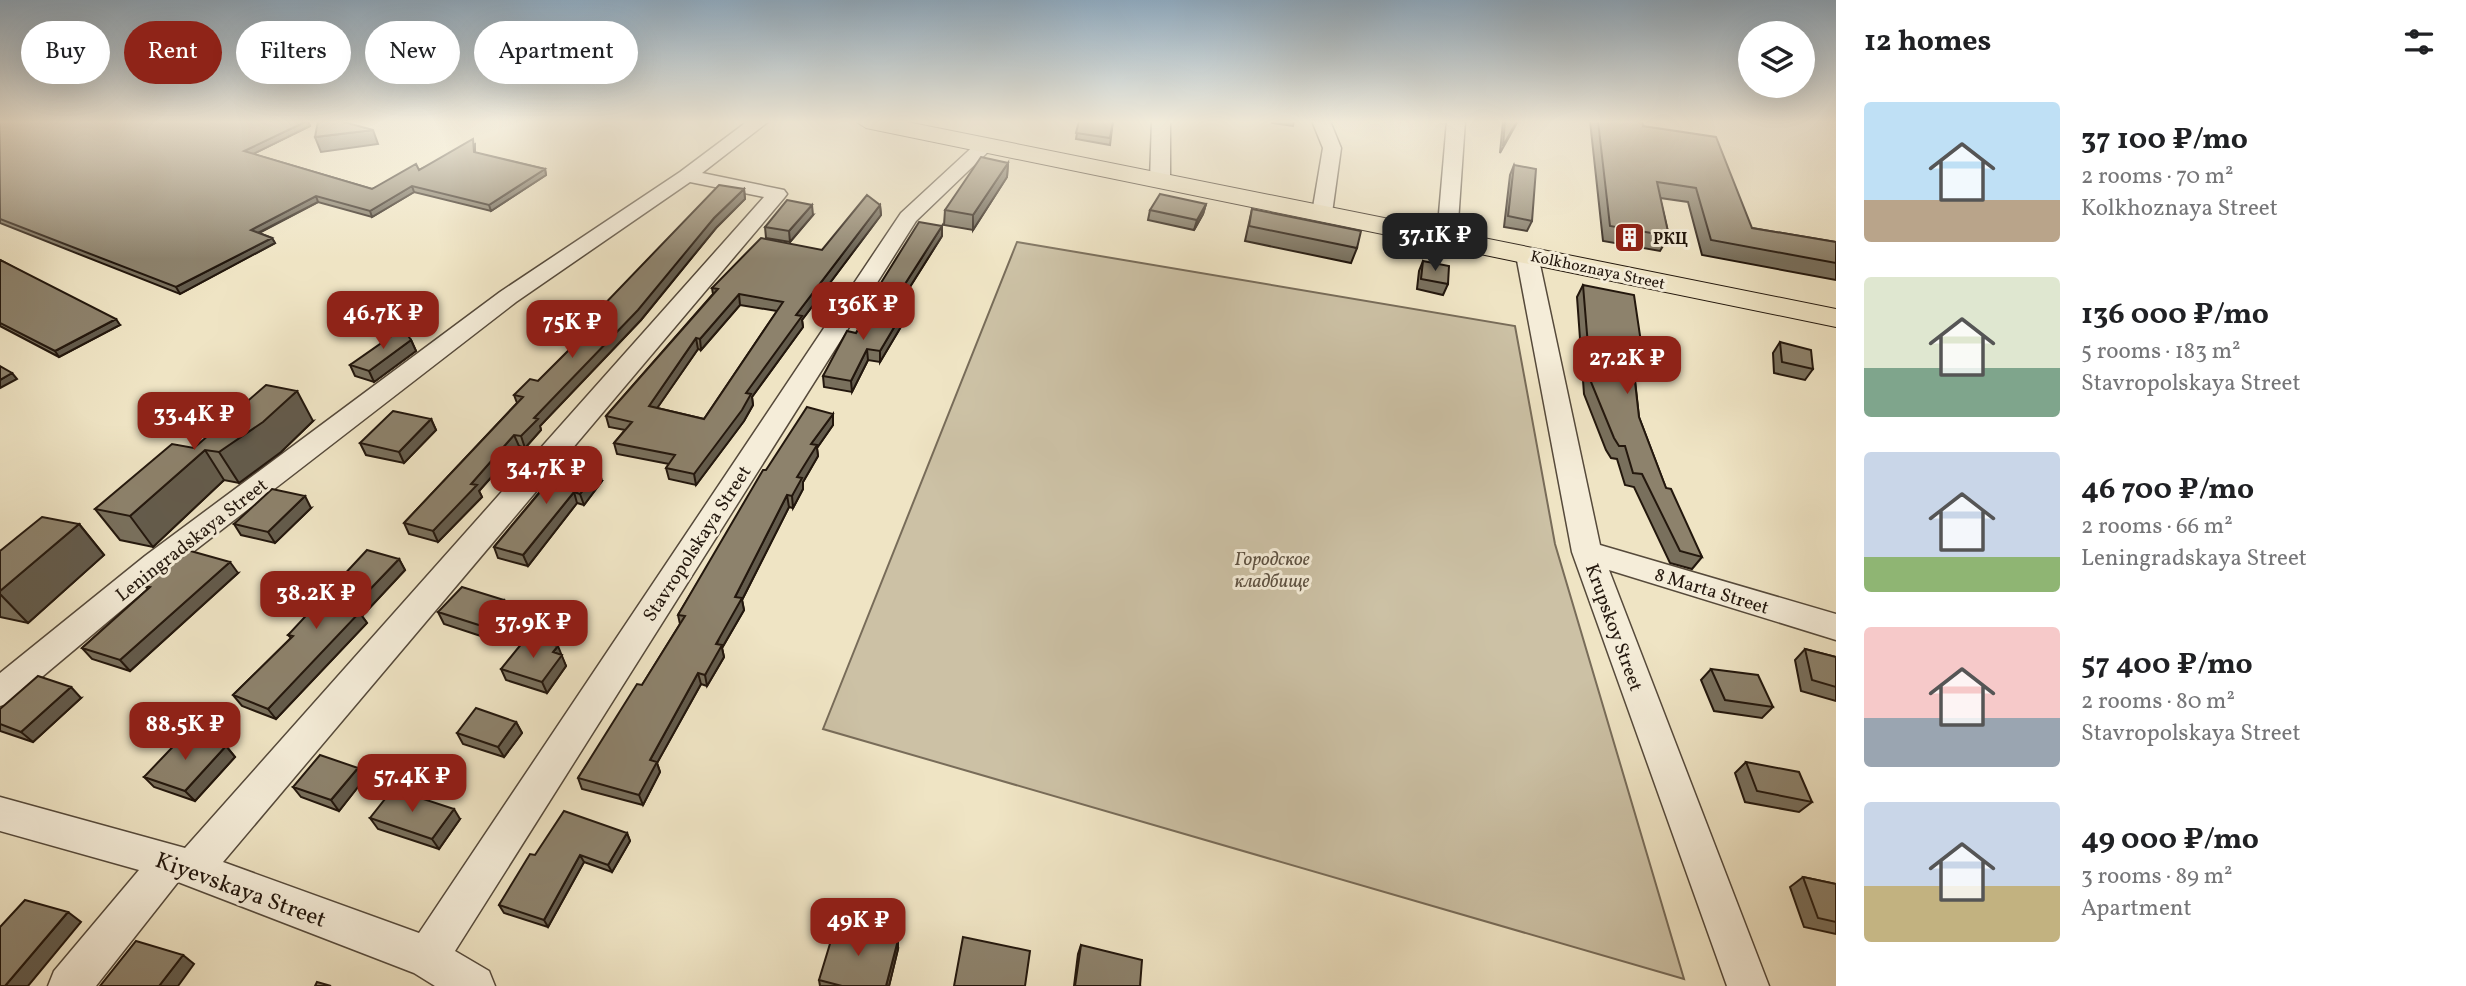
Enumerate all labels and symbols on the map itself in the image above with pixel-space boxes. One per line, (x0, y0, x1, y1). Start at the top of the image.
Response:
pin: 37.1K ₽ (1370, 214, 1500, 273)
building icon: РКЦ (1613, 221, 1647, 255)
place label: РКЦ (1653, 229, 1688, 251)
street label: Kolkhoznaya Street (1528, 246, 1667, 296)
pin: 136K ₽ (806, 282, 920, 342)
pin: 46.7K ₽ (318, 292, 448, 351)
pin: 75K ₽ (523, 300, 621, 360)
pin: 27.2K ₽ (1562, 336, 1692, 396)
pin: 33.4K ₽ (129, 392, 259, 452)
pin: 34.7K ₽ (481, 447, 611, 506)
street label: Stavropolskaya Street (637, 461, 758, 627)
street label: Leningradskaya Street (111, 473, 274, 608)
park label: Городское кладбище (1234, 547, 1310, 595)
street label: Krupskoy Street (1578, 560, 1648, 695)
street label: 8 Marta Street (1651, 562, 1772, 622)
pin: 38.2K ₽ (251, 572, 381, 631)
pin: 37.9K ₽ (468, 600, 598, 660)
pin: 88.5K ₽ (120, 702, 250, 762)
pin: 57.4K ₽ (347, 754, 477, 814)
street label: Kiyevskaya Street (151, 845, 330, 937)
pin: 49K ₽ (809, 898, 907, 958)

